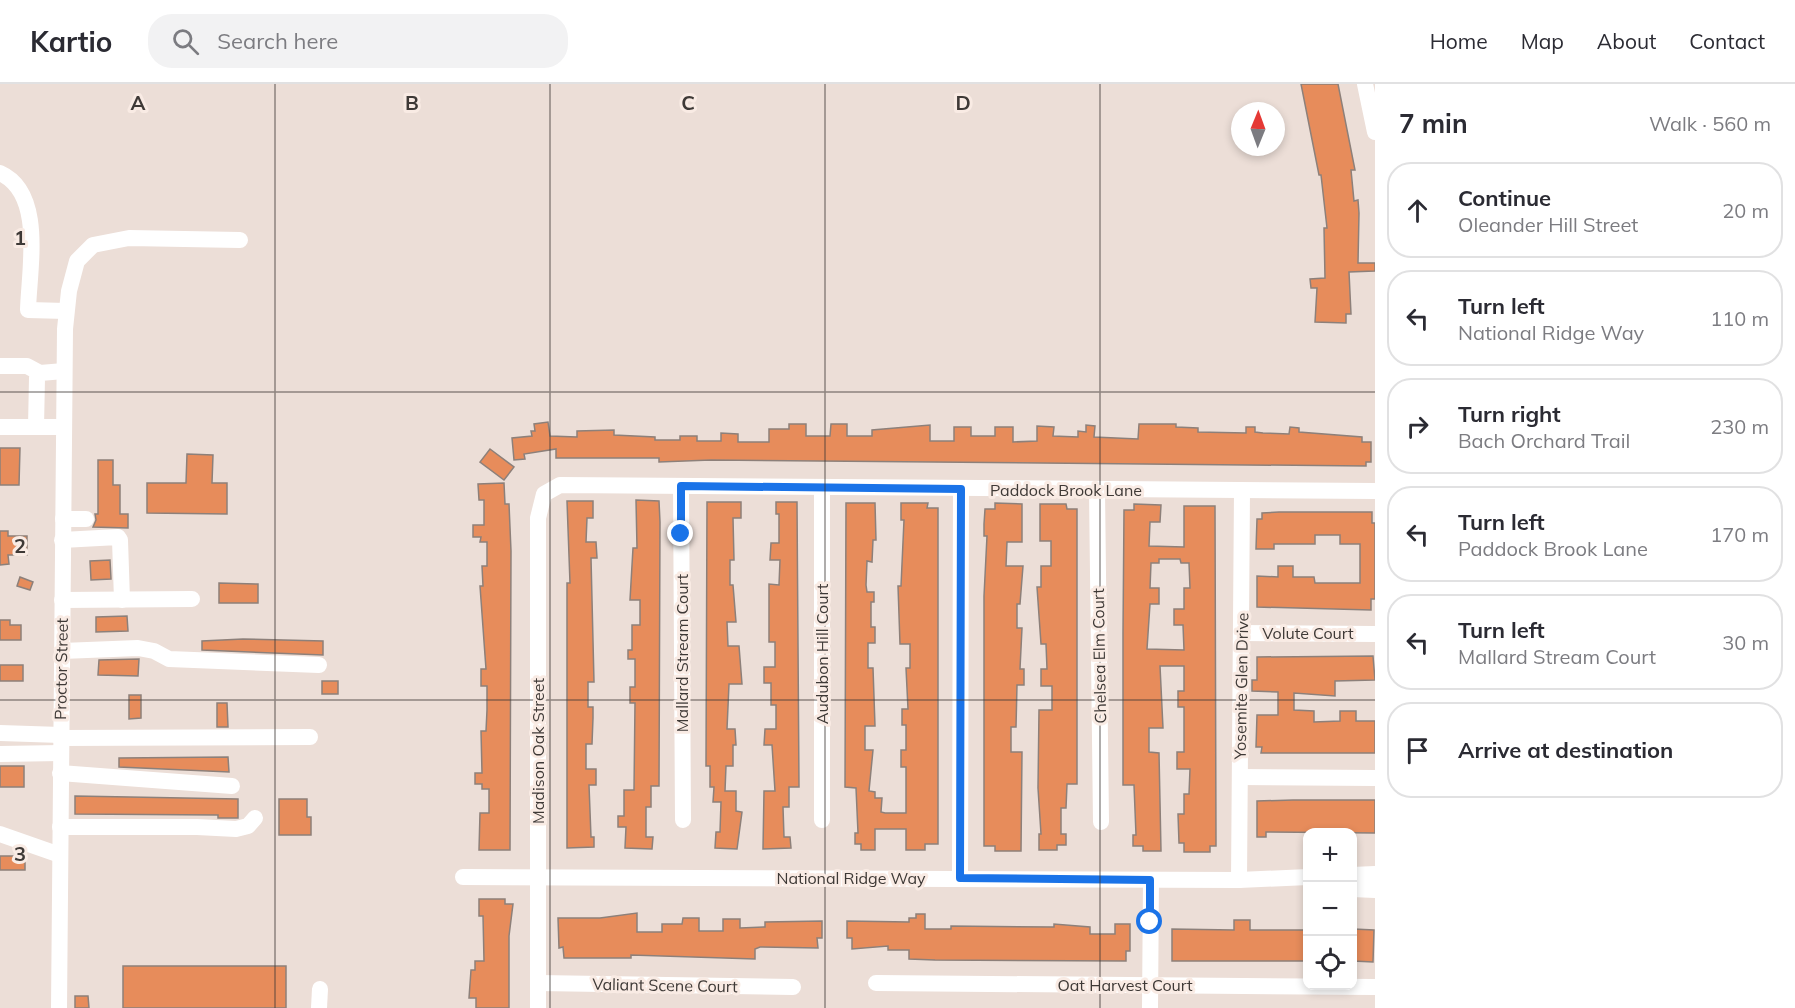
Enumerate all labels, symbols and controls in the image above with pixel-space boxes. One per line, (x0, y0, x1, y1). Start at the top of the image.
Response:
search box (148, 14, 568, 68)
text: Kartio (30, 24, 112, 59)
icon: search (169, 25, 202, 58)
text: Search here (217, 27, 338, 55)
text: Home (1430, 28, 1488, 54)
text: Map (1521, 28, 1564, 54)
text: About (1597, 28, 1656, 54)
text: Contact (1689, 28, 1765, 54)
text: A (131, 90, 146, 115)
text: B (405, 90, 419, 115)
text: C (681, 90, 695, 115)
text: D (955, 90, 971, 115)
north arrow (1231, 102, 1285, 156)
text: 7 min (1399, 107, 1468, 140)
text: Walk · 560 m (1649, 111, 1771, 136)
text: Continue (1458, 184, 1551, 212)
icon: ahead (1401, 194, 1434, 227)
text: 20 m (1722, 198, 1769, 223)
text: Oleander Hill Street (1458, 212, 1638, 237)
text: 1 (14, 225, 26, 250)
text: Turn left (1458, 292, 1545, 320)
icon: left (1401, 302, 1434, 335)
text: 110 m (1710, 306, 1769, 331)
text: National Ridge Way (1458, 320, 1644, 345)
text: Turn right (1458, 400, 1561, 428)
icon: right (1401, 410, 1434, 443)
text: 230 m (1710, 414, 1769, 439)
text: Bach Orchard Trail (1458, 428, 1630, 453)
street label: Paddock Brook Lane (990, 480, 1142, 500)
text: Turn left (1458, 508, 1545, 536)
icon: left (1401, 518, 1434, 551)
route end (667, 520, 693, 546)
text: 170 m (1710, 522, 1769, 547)
text: 2 (14, 533, 26, 558)
text: Paddock Brook Lane (1458, 536, 1648, 561)
street label: Mallard Stream Court (672, 573, 692, 732)
street label: Audubon Hill Court (812, 583, 832, 724)
street label: Chelsea Elm Court (1088, 588, 1110, 724)
street label: Yosemite Glen Drive (1230, 612, 1252, 761)
text: Turn left (1458, 616, 1545, 644)
street label: Proctor Street (50, 617, 72, 720)
street label: Volute Court (1262, 623, 1354, 643)
icon: left (1401, 626, 1434, 659)
text: 30 m (1722, 630, 1769, 655)
text: Mallard Stream Court (1458, 644, 1656, 669)
street label: Madison Oak Street (528, 678, 548, 824)
icon: arrive (1401, 734, 1434, 767)
text: Arrive at destination (1458, 736, 1673, 764)
map controls (1303, 828, 1357, 990)
button: + (1303, 828, 1357, 882)
text: 3 (14, 841, 26, 866)
street label: National Ridge Way (777, 868, 926, 888)
button: − (1303, 882, 1357, 936)
route start (1136, 908, 1162, 934)
button: locate (1303, 936, 1357, 990)
street label: Valiant Scene Court (592, 974, 738, 996)
street label: Oat Harvest Court (1057, 975, 1193, 995)

